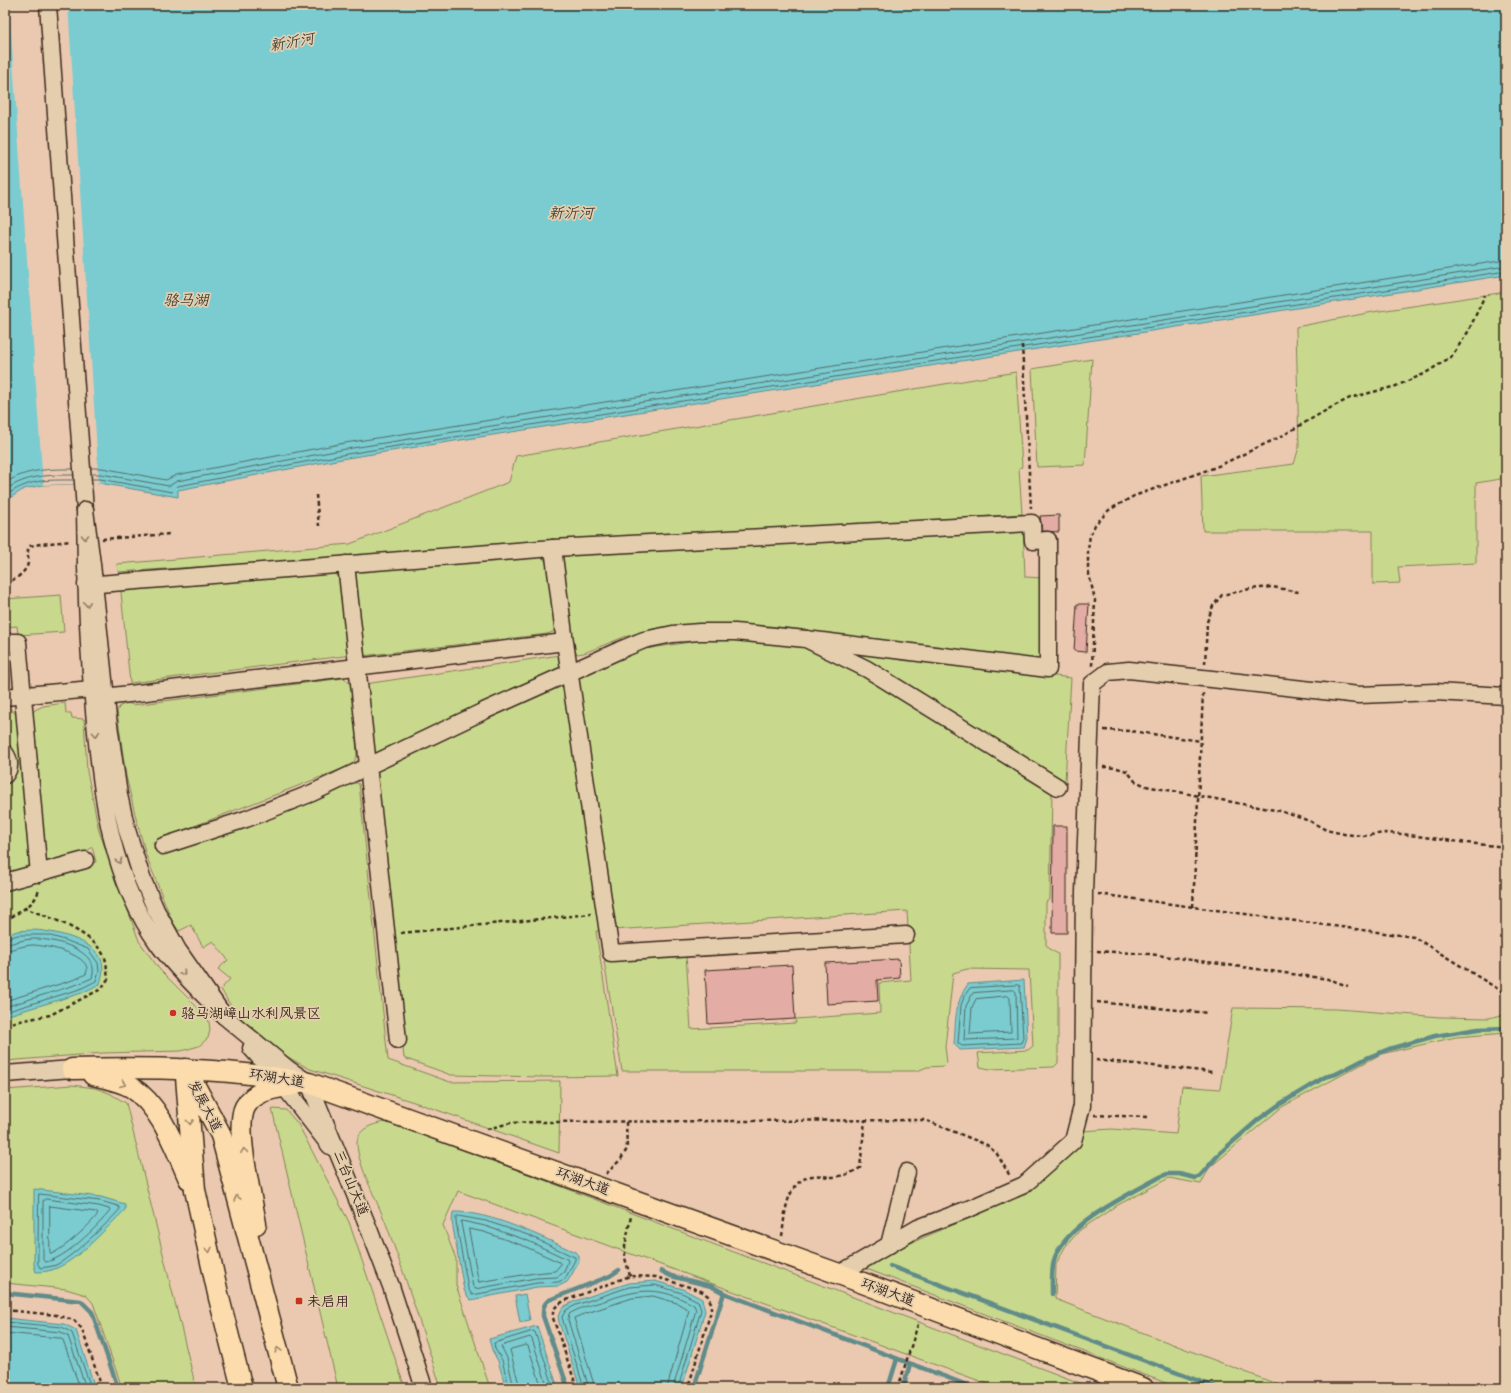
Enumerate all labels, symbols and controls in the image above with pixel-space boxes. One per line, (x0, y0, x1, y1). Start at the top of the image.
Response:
water label: 新沂河 (268, 29, 319, 55)
water label: 新沂河 (548, 204, 596, 222)
water label: 骆马湖 (163, 291, 210, 309)
one-way arrow (81, 534, 89, 540)
one-way arrow (83, 601, 92, 607)
one-way arrow (91, 731, 100, 737)
one-way arrow (114, 858, 122, 865)
one-way arrow (178, 968, 186, 976)
place label: 骆马湖嶂山水利风景区 (181, 1005, 321, 1022)
marker: 骆马湖嶂山水利风景区 (168, 1008, 178, 1018)
street label: 环湖大道 (248, 1065, 306, 1091)
street label: 发展大道 (184, 1077, 226, 1135)
one-way arrow (119, 1079, 126, 1087)
one-way arrow (185, 1119, 194, 1125)
street label: 三台山大道 (330, 1147, 372, 1219)
one-way arrow (240, 1148, 249, 1154)
street label: 环湖大道 (554, 1163, 612, 1199)
one-way arrow (233, 1194, 242, 1201)
one-way arrow (204, 1247, 212, 1253)
street label: 环湖大道 (859, 1274, 917, 1310)
place label: 未启用 (307, 1293, 349, 1310)
marker: 未启用 (294, 1296, 304, 1306)
one-way arrow (274, 1347, 283, 1354)

